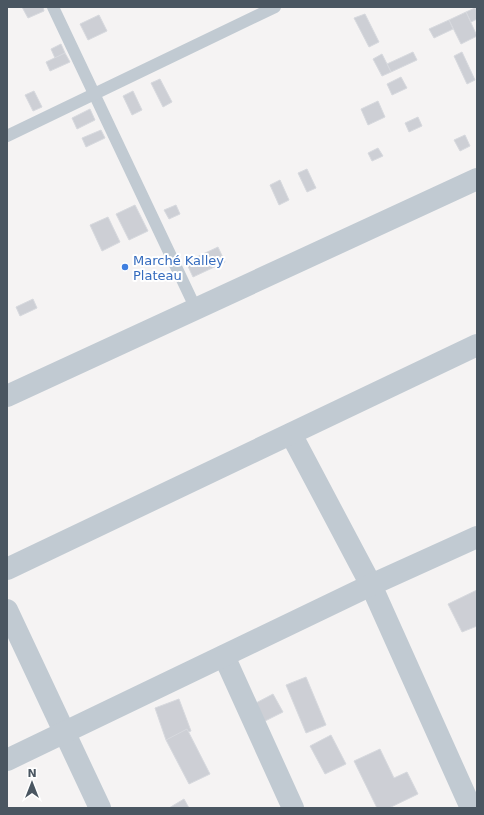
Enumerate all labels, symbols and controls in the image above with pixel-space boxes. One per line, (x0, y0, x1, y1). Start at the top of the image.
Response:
place label: Marché Kalley Plateau (133, 253, 224, 283)
marker: Marché Kalley Plateau (120, 262, 130, 272)
north arrow (12, 763, 52, 803)
text: N (27, 767, 37, 780)

